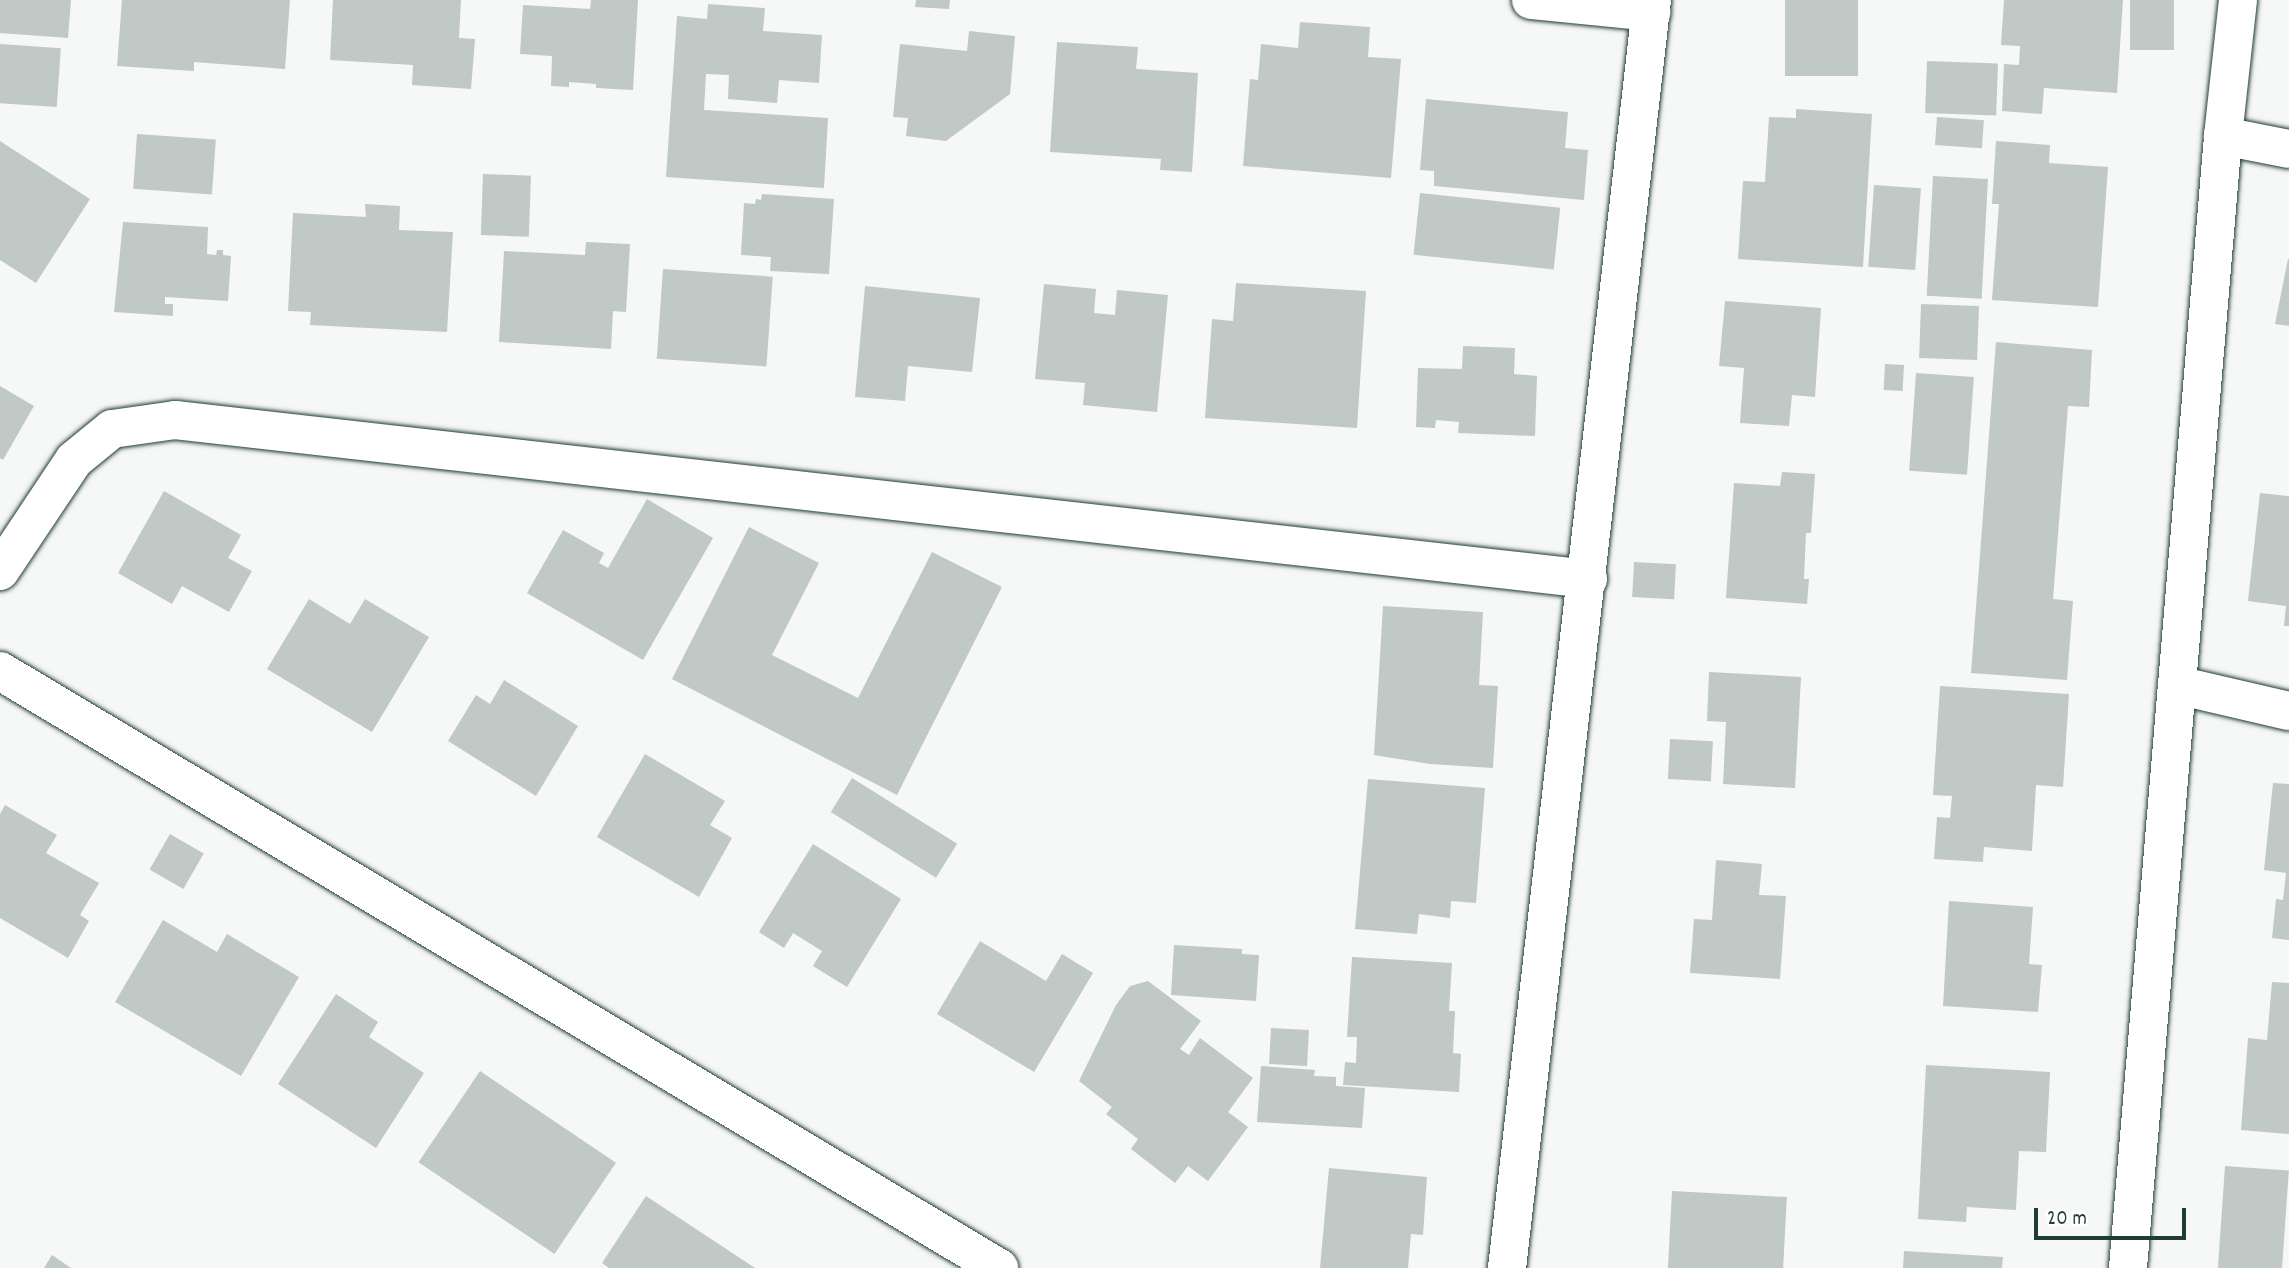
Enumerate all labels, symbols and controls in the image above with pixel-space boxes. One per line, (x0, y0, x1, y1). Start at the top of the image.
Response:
scale bar (2037, 1194, 2189, 1238)
text: 20 m (2047, 1205, 2087, 1235)

